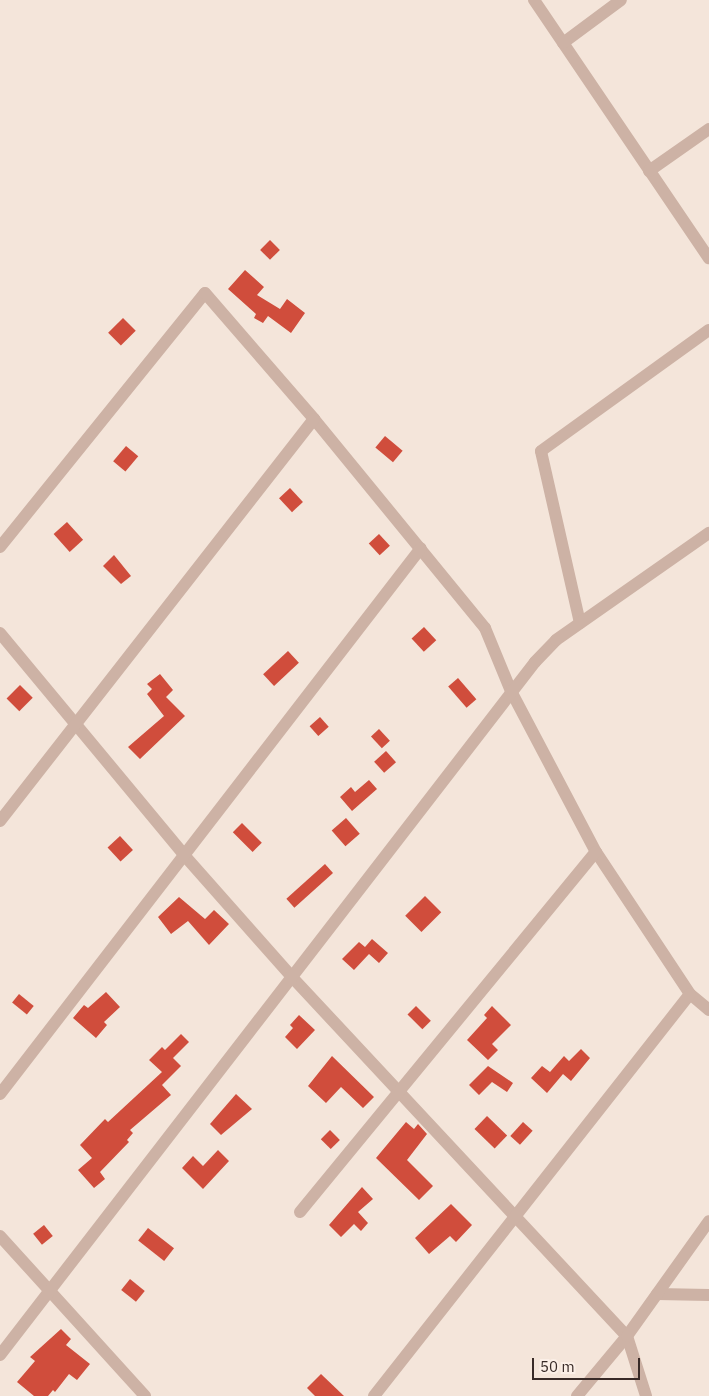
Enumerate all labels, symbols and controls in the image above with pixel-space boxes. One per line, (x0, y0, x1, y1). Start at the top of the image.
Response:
scale bar (534, 1348, 642, 1380)
text: 50 m (540, 1357, 575, 1376)

